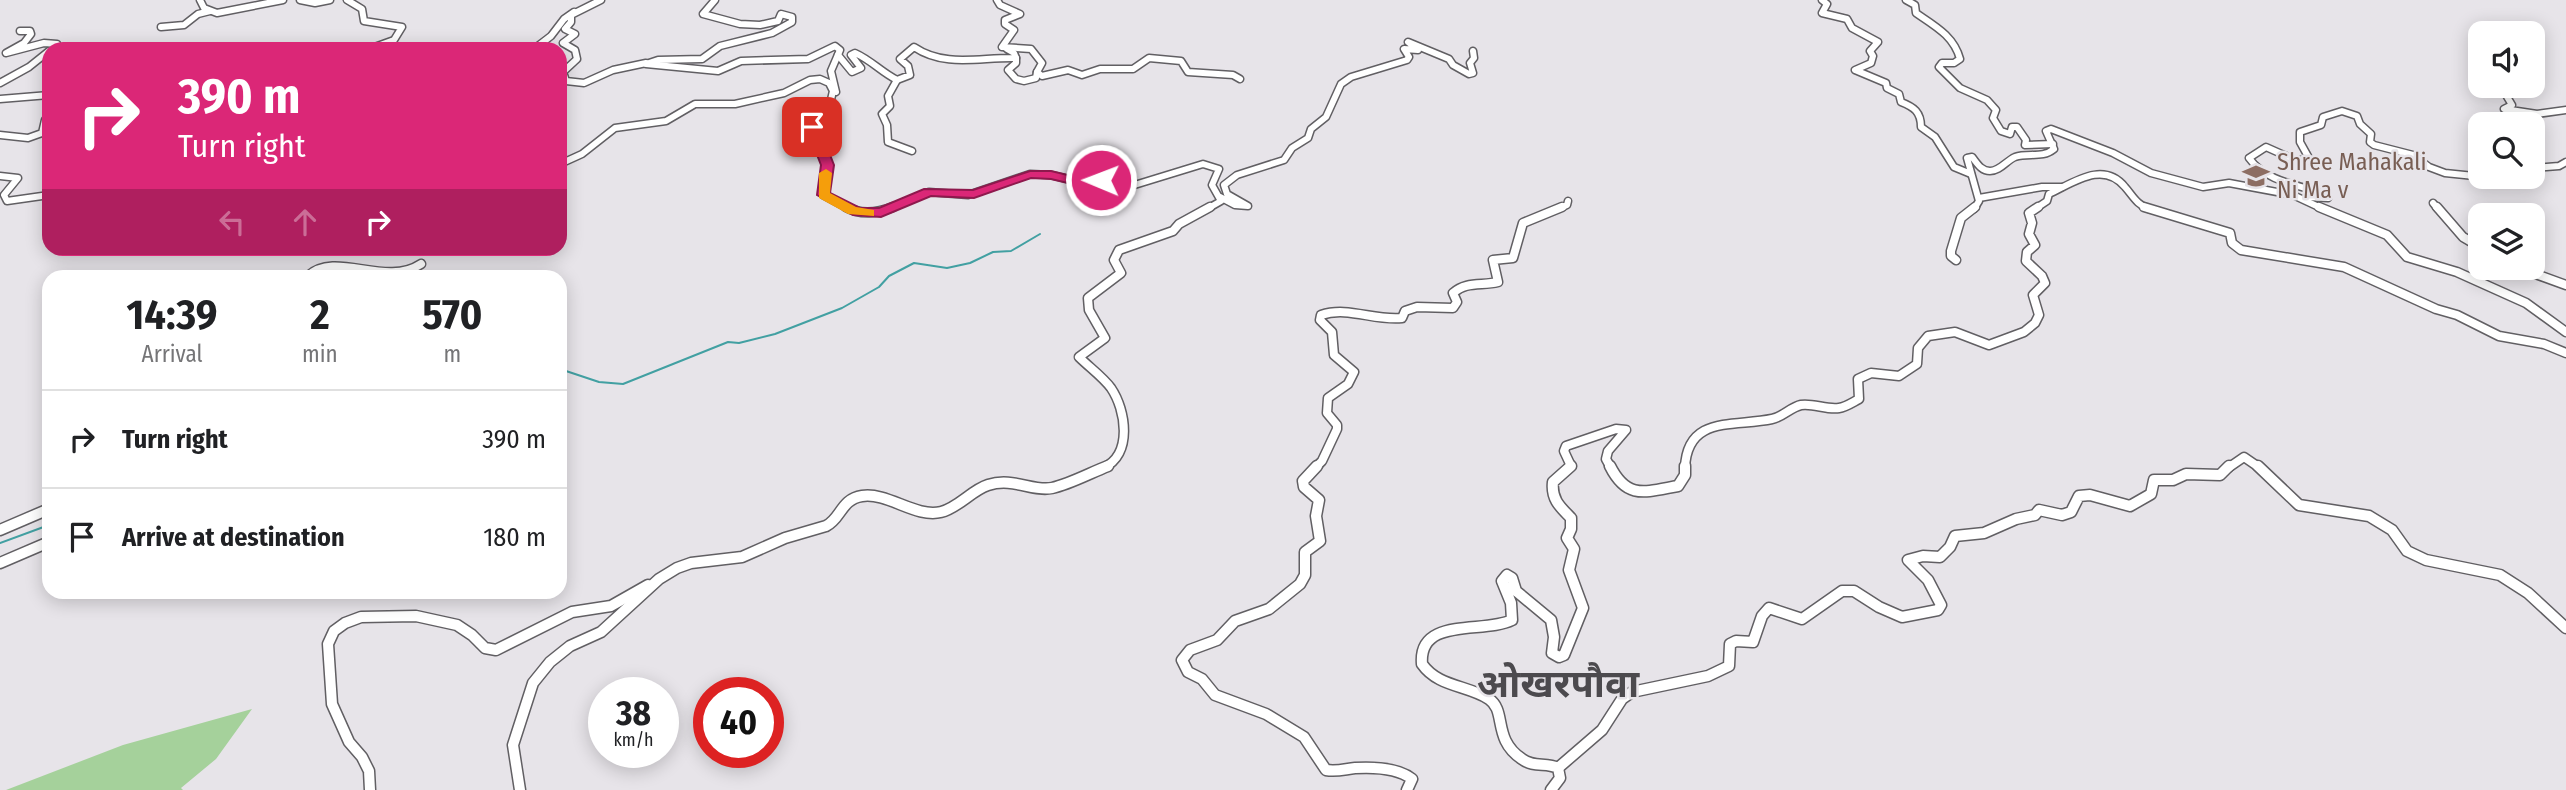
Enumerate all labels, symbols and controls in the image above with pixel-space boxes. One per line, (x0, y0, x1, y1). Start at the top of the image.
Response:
map controls (2468, 21, 2545, 280)
button: sound (2468, 21, 2545, 98)
text: 390 m (178, 67, 300, 126)
icon: right (63, 70, 154, 161)
pin (782, 97, 842, 157)
icon: arrive (793, 108, 831, 146)
button: search (2468, 112, 2545, 189)
text: Turn right (178, 127, 305, 165)
position arrow (1064, 143, 1138, 217)
place label: Shree Mahakali Ni Ma v (2277, 148, 2427, 204)
school or university icon: Shree Mahakali Ni Ma v (2241, 161, 2271, 191)
icon: left (213, 203, 251, 241)
icon: ahead (286, 203, 324, 241)
icon: right (359, 203, 397, 241)
button: layers (2468, 203, 2545, 280)
text: 14:39 (127, 290, 217, 340)
text: 2 (310, 290, 330, 340)
text: 570 (422, 290, 482, 340)
text: Arrival (142, 340, 203, 368)
text: min (302, 340, 338, 368)
text: m (443, 340, 461, 368)
icon: right (63, 420, 101, 458)
text: Turn right (122, 424, 228, 455)
text: 390 m (482, 424, 546, 455)
icon: arrive (63, 518, 101, 556)
text: Arrive at destination (122, 522, 345, 553)
text: 180 m (483, 522, 546, 553)
district label: ओखरपौवा (1477, 661, 1640, 707)
speed limit sign: 40 (693, 677, 784, 768)
text: 38 (616, 692, 651, 734)
text: km/h (613, 729, 654, 751)

